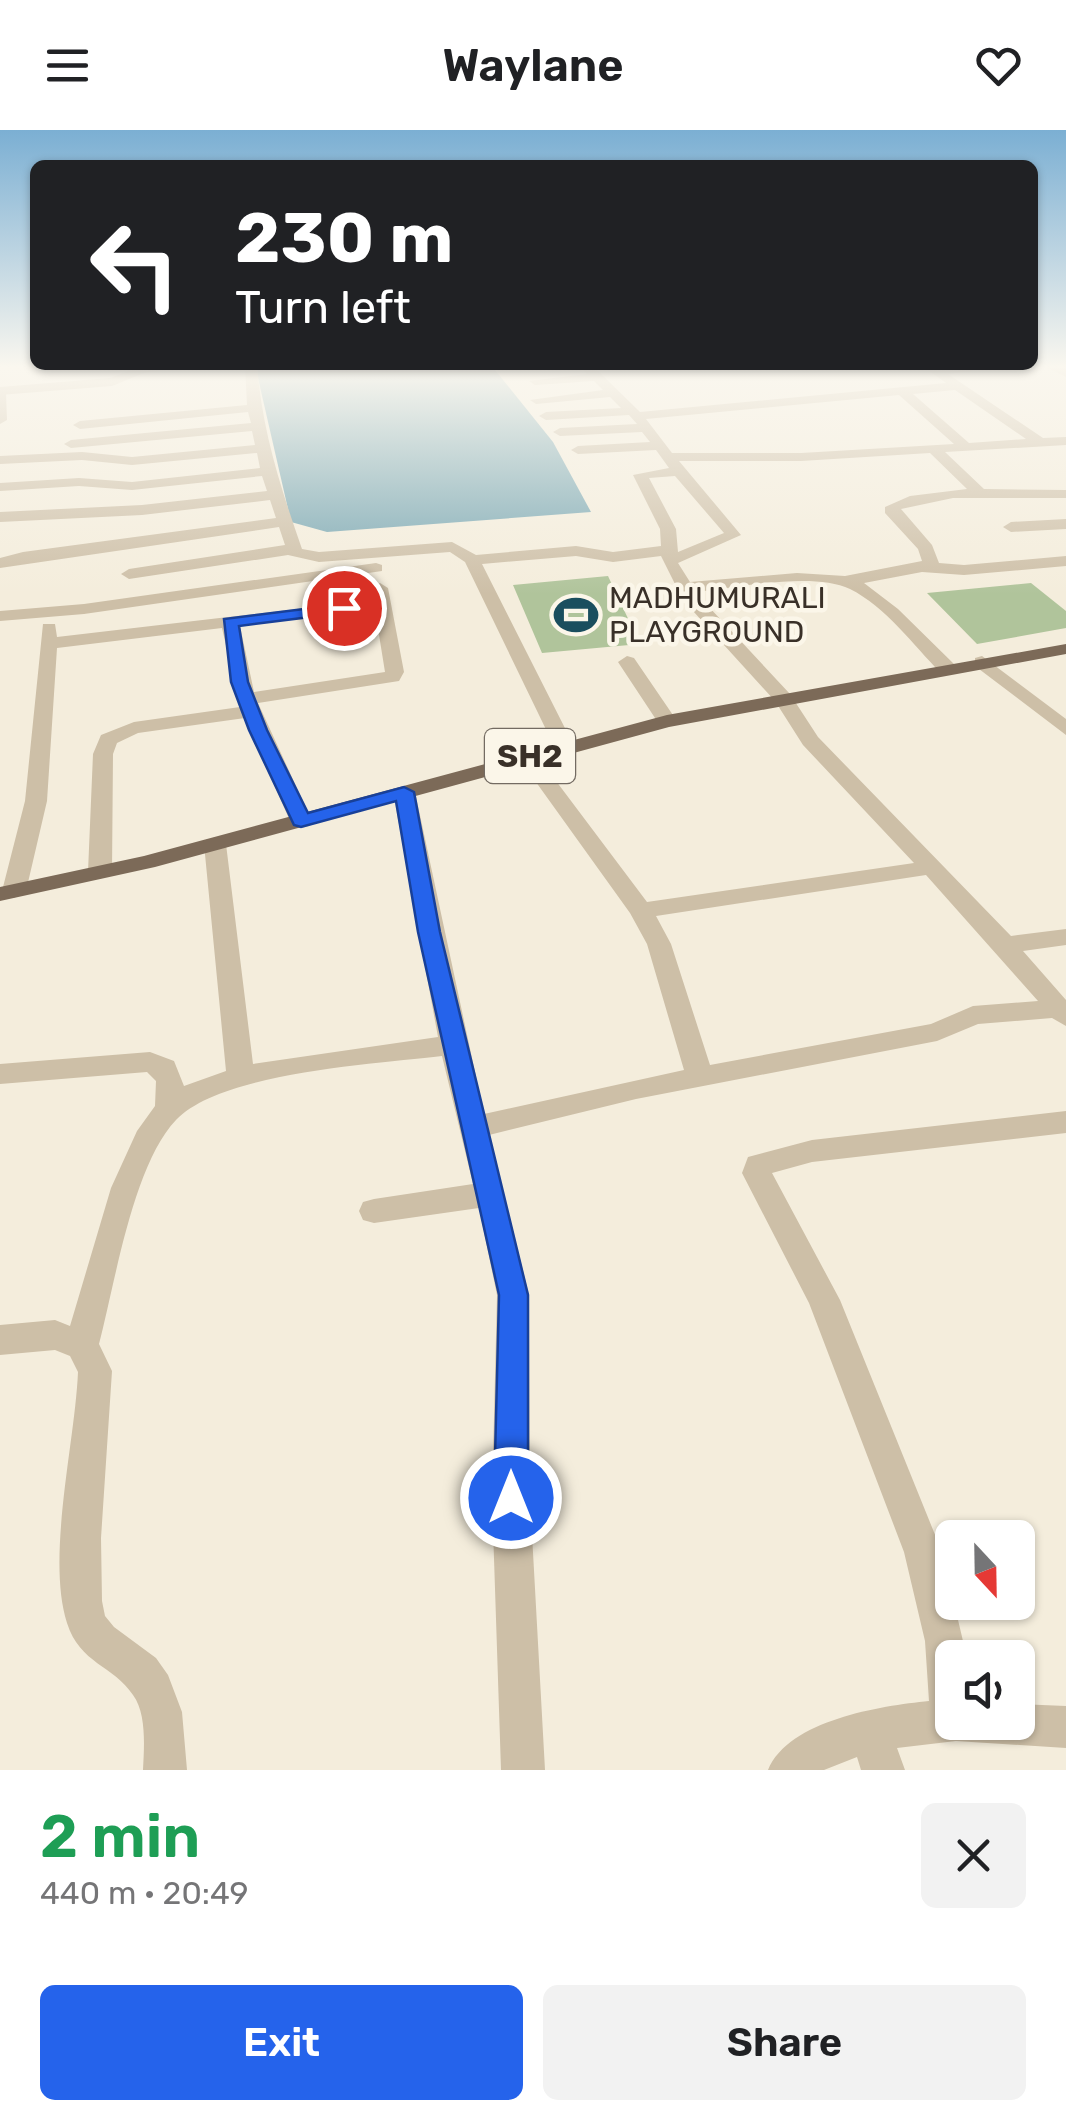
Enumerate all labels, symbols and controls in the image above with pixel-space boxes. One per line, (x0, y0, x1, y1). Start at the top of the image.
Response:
icon: menu (40, 38, 95, 93)
icon: heart (971, 38, 1026, 93)
text: Waylane (442, 39, 624, 92)
text: 230 m (235, 197, 453, 280)
icon: left (70, 200, 200, 330)
text: Turn left (235, 281, 411, 334)
pin (302, 566, 387, 651)
place label: MADHUMURALI PLAYGROUND (609, 580, 826, 650)
icon: arrive (317, 581, 372, 636)
sports icon: MADHUMURALI PLAYGROUND (552, 591, 600, 639)
road number: SH2 (485, 729, 575, 783)
position arrow (459, 1446, 563, 1550)
north arrow (935, 1520, 1035, 1620)
map controls (935, 1520, 1035, 1740)
button: sound (935, 1640, 1035, 1740)
text: 2 min (40, 1801, 200, 1872)
button: close (921, 1803, 1026, 1908)
text: 440 m · 20:49 (40, 1874, 248, 1912)
button: Exit (40, 1985, 523, 2100)
button: Share (543, 1985, 1026, 2100)

